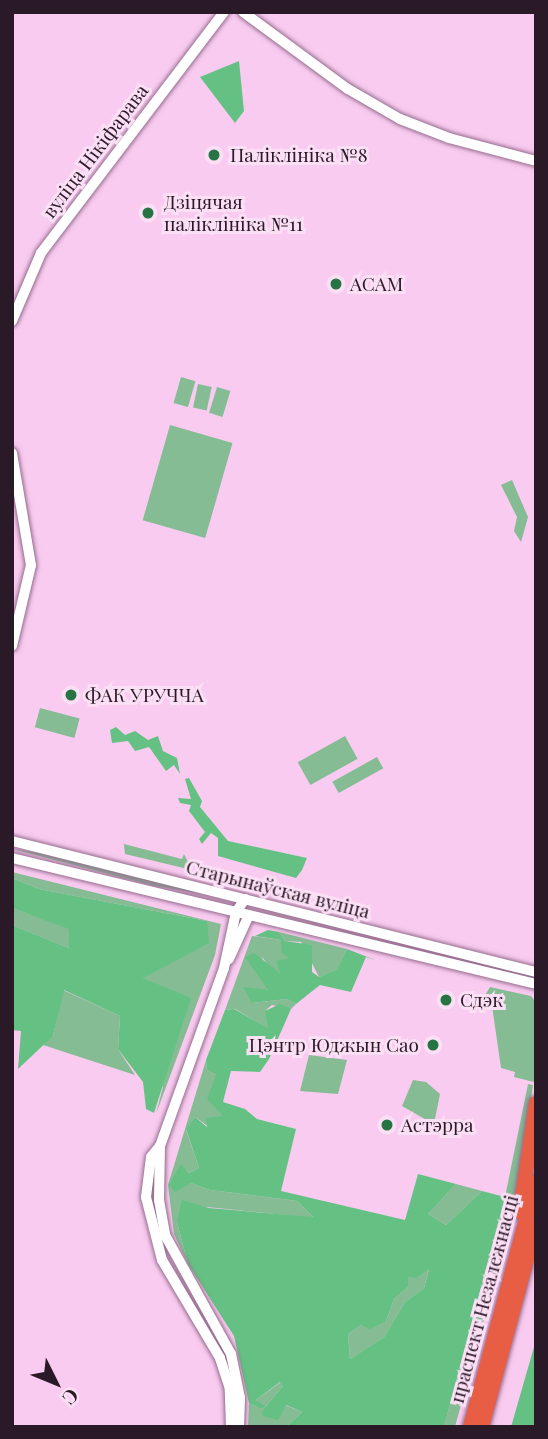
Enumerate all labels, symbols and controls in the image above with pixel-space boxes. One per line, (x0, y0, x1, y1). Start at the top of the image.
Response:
street label: вуліца Нікіфарава (37, 80, 153, 222)
place label: Паліклініка №8 (230, 144, 368, 166)
marker: Паліклініка №8 (204, 145, 224, 165)
place label: Дзіцячая паліклініка №11 (164, 191, 303, 235)
marker: Дзіцячая паліклініка №11 (138, 203, 158, 223)
place label: АСАМ (350, 273, 403, 295)
marker: АСАМ (328, 276, 344, 292)
place label: ФАК УРУЧЧА (85, 684, 204, 706)
marker: ФАК УРУЧЧА (63, 687, 79, 703)
street label: Старынаўская вуліца (184, 855, 372, 923)
place label: Сдэк (460, 989, 503, 1011)
marker: Сдэк (438, 992, 454, 1008)
place label: Цэнтр Юджын Сао (249, 1034, 419, 1056)
marker: Цэнтр Юджын Сао (425, 1037, 441, 1053)
place label: Астэрра (401, 1114, 474, 1136)
marker: Астэрра (379, 1117, 395, 1133)
street label: праспект Незалежнасці (445, 1192, 523, 1406)
north arrow (21, 1348, 91, 1418)
text: С (57, 1384, 85, 1411)

